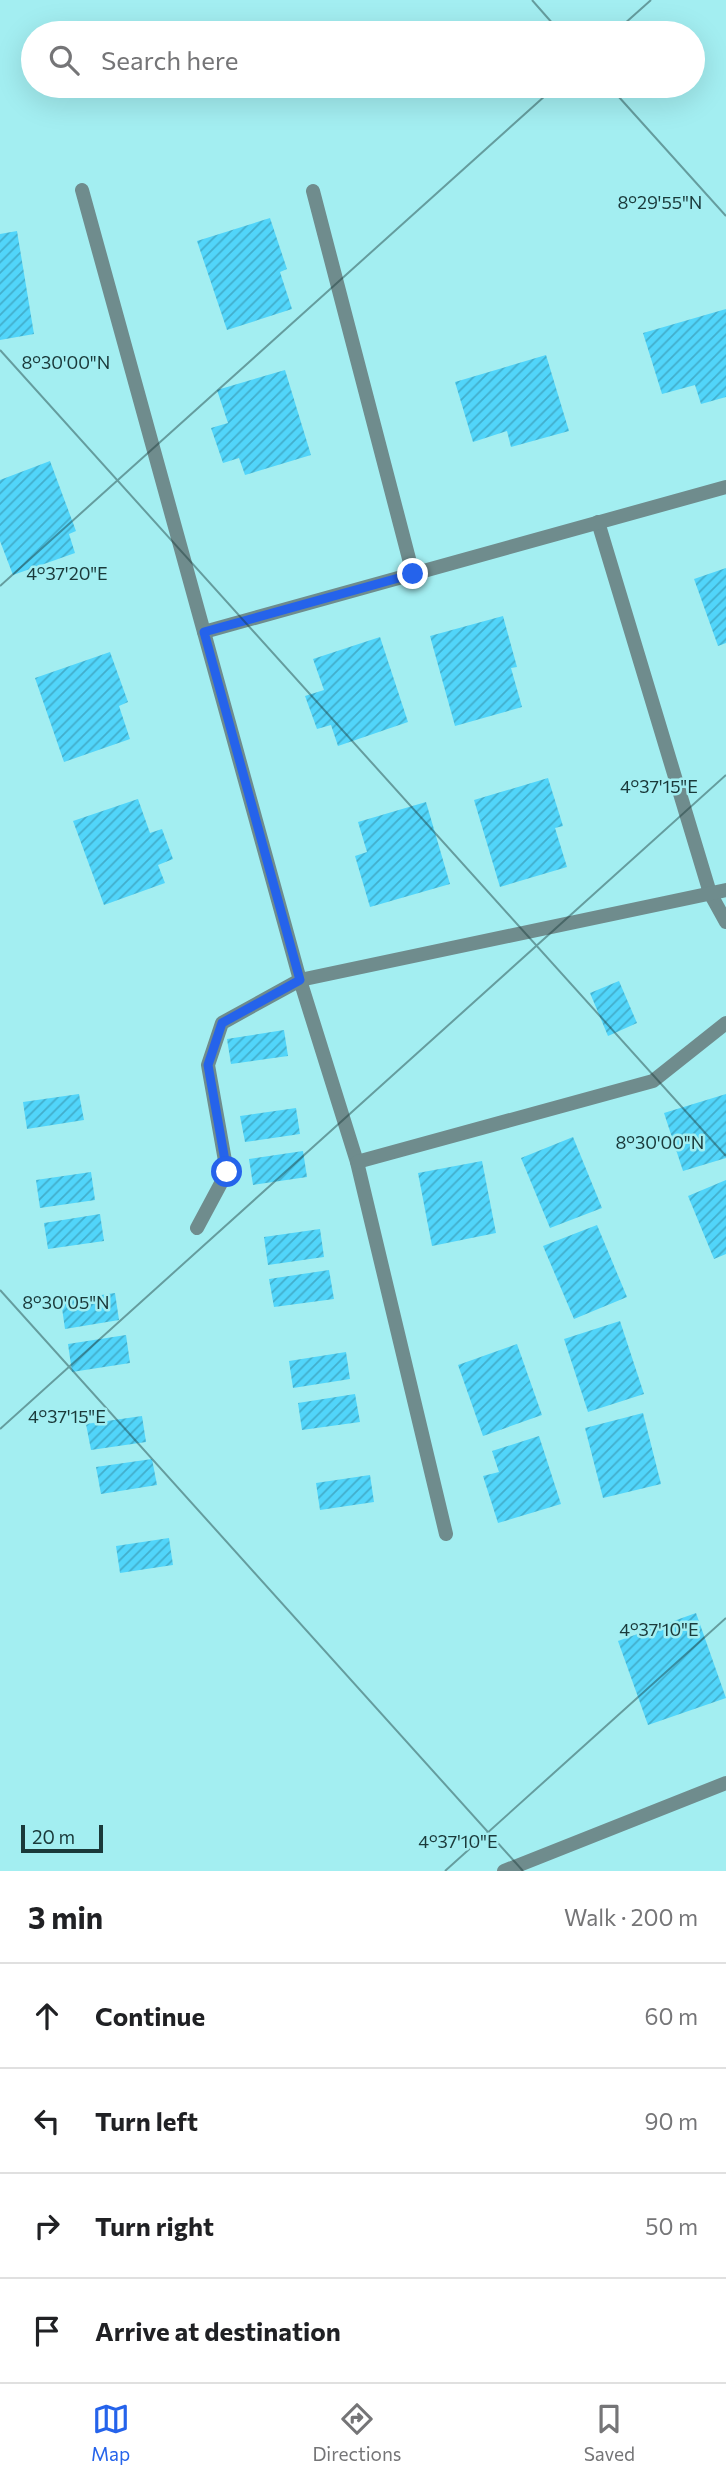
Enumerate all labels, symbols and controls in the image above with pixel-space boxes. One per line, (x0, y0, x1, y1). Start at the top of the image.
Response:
search box (21, 21, 705, 98)
icon: search (45, 41, 83, 79)
text: Search here (101, 44, 239, 75)
text: 8°29'55"N (618, 191, 702, 213)
text: 8°30'00"N (22, 351, 110, 373)
route end (397, 558, 428, 589)
text: 4°37'20"E (26, 562, 108, 584)
text: 4°37'15"E (620, 775, 698, 797)
text: 8°30'00"N (616, 1131, 704, 1153)
route start (211, 1156, 242, 1187)
text: 8°30'05"N (22, 1291, 110, 1313)
text: 4°37'15"E (28, 1405, 106, 1427)
text: 4°37'10"E (619, 1618, 699, 1640)
scale bar (21, 1822, 103, 1854)
text: 20 m (32, 1825, 75, 1848)
text: 4°37'10"E (418, 1830, 498, 1852)
text: 3 min (28, 1898, 103, 1935)
text: Walk · 200 m (564, 1903, 698, 1931)
icon: ahead (28, 1997, 66, 2035)
text: Continue (95, 2000, 205, 2031)
text: 60 m (645, 2002, 698, 2030)
icon: left (28, 2102, 66, 2140)
text: Turn left (95, 2105, 198, 2136)
text: 90 m (645, 2107, 698, 2135)
icon: right (28, 2207, 66, 2245)
text: Turn right (95, 2210, 214, 2241)
text: 50 m (645, 2212, 698, 2240)
icon: arrive (28, 2312, 66, 2350)
text: Arrive at destination (95, 2315, 341, 2346)
tab: Map (91, 2400, 130, 2465)
tab: Directions (312, 2400, 402, 2465)
tab: Saved (584, 2400, 635, 2465)

